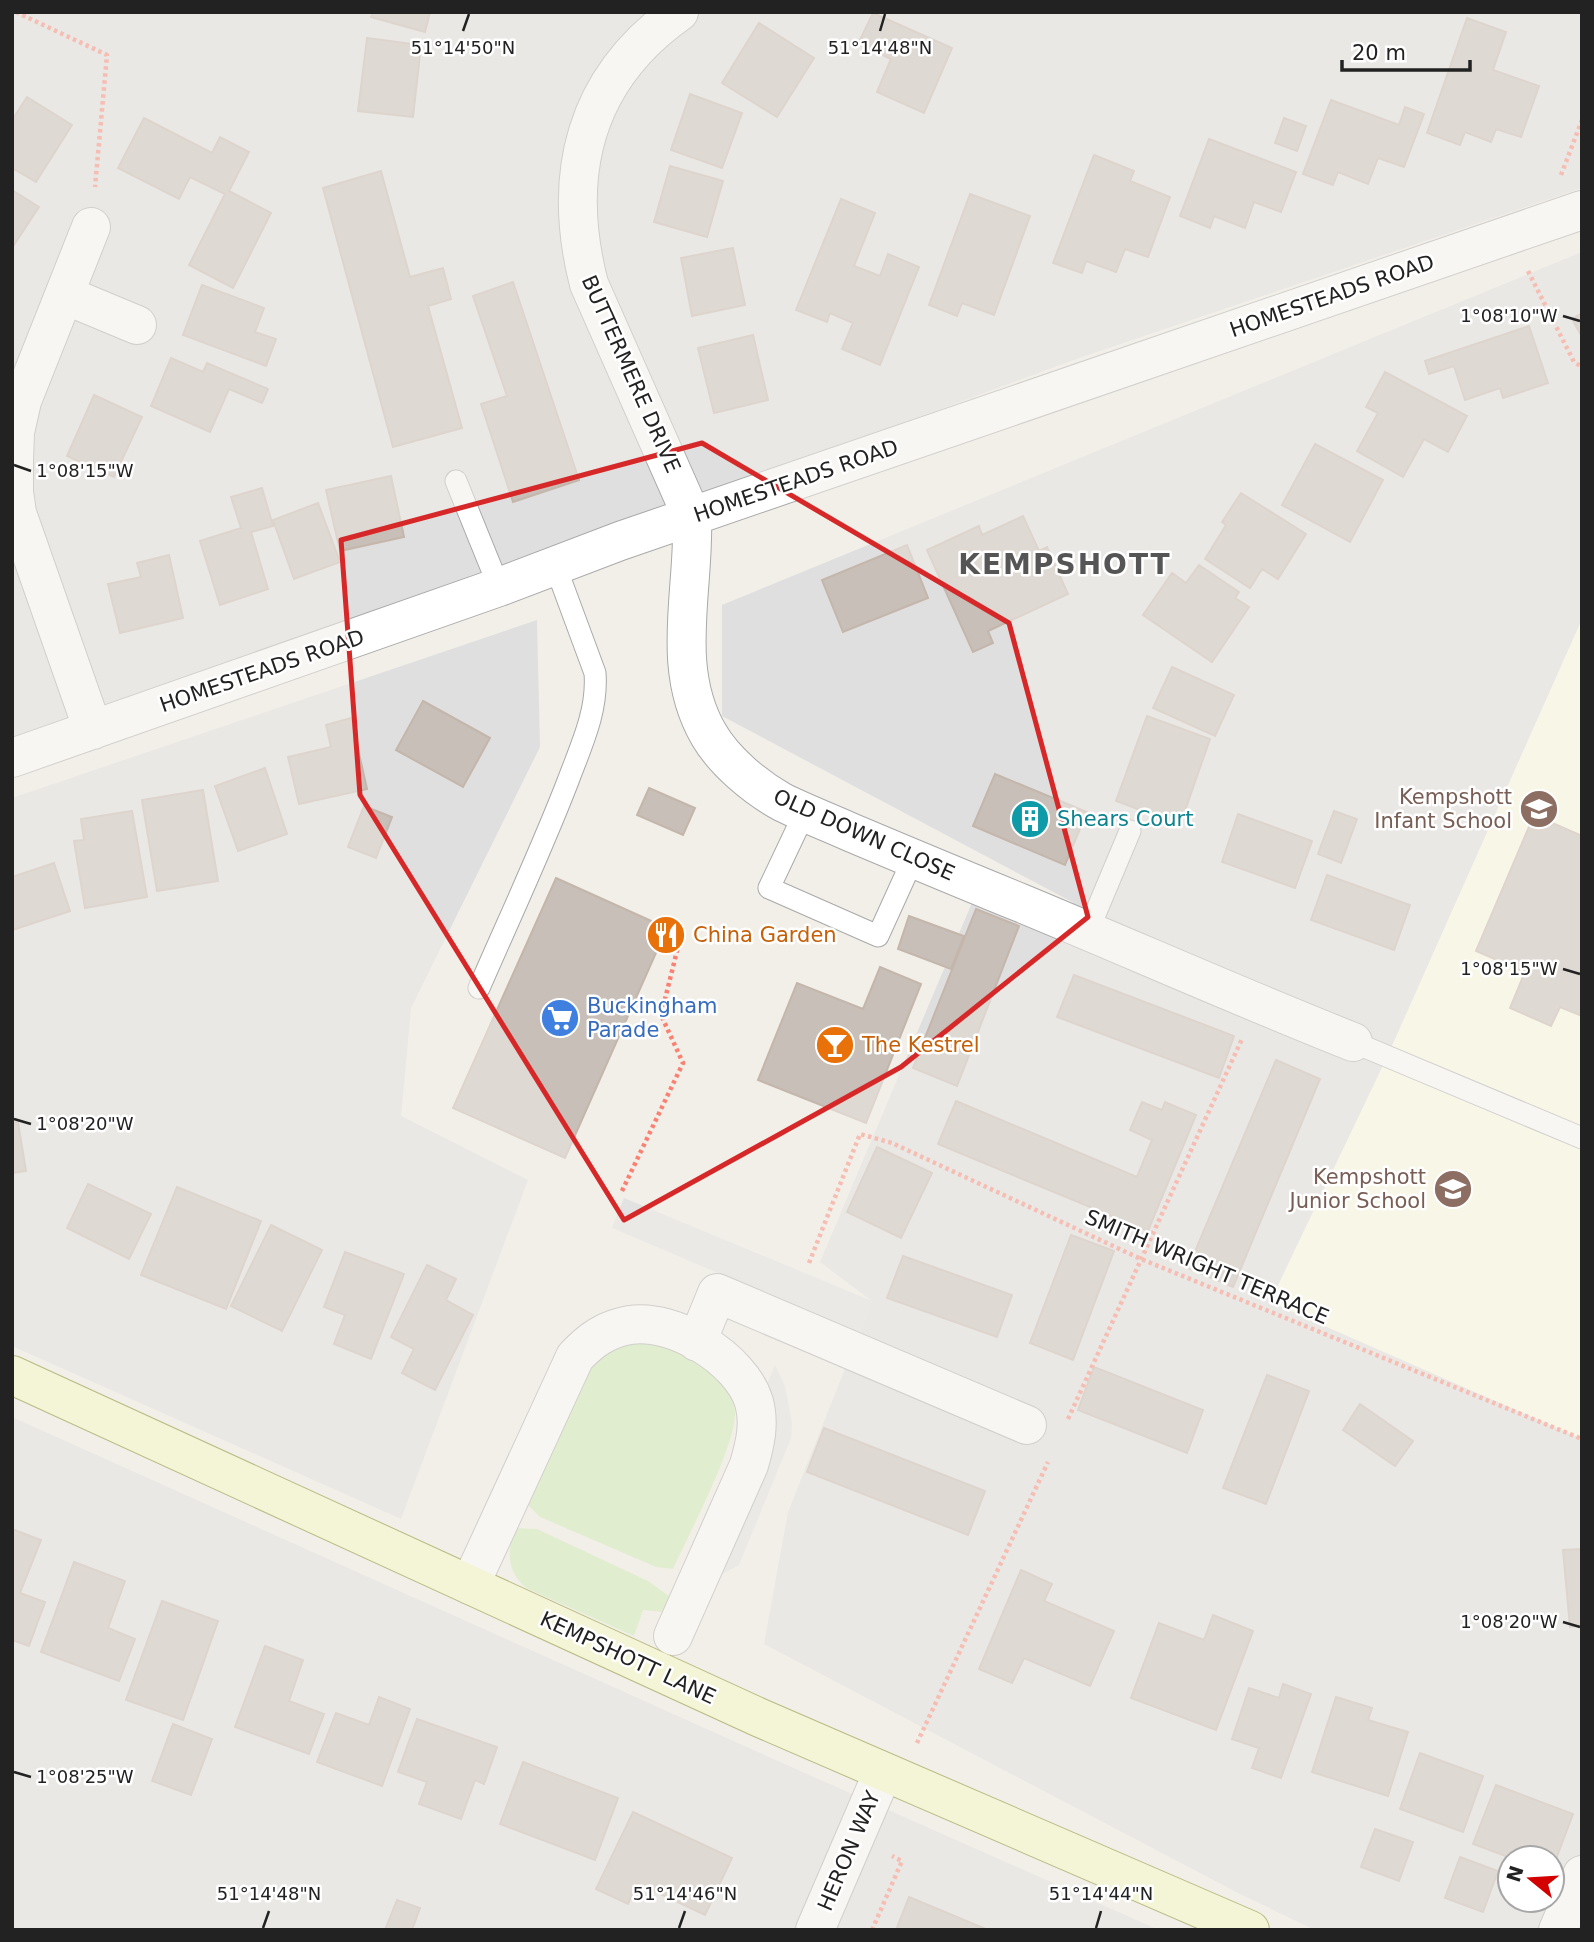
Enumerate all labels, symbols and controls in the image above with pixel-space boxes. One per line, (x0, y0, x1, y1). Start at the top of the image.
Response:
scale bar (1342, 28, 1470, 72)
text: 51°14'50"N (411, 37, 515, 58)
text: 51°14'48"N (828, 37, 932, 58)
text: 20 m (1352, 41, 1406, 65)
street label: HOMESTEADS ROAD (1226, 250, 1438, 342)
street label: BUTTERMERE DRIVE (577, 272, 685, 476)
text: 1°08'10"W (1460, 305, 1558, 326)
street label: HOMESTEADS ROAD (690, 435, 902, 527)
text: 1°08'15"W (36, 460, 134, 481)
district label: KEMPSHOTT (958, 548, 1172, 581)
street label: HOMESTEADS ROAD (156, 625, 368, 717)
street label: OLD DOWN CLOSE (770, 784, 958, 886)
place label: Kempshott Infant School (1374, 785, 1512, 833)
school or university icon: Kempshott Infant School (1518, 788, 1560, 830)
building icon: Shears Court (1009, 798, 1051, 840)
place label: Shears Court (1057, 807, 1193, 831)
restaurant icon: China Garden (645, 914, 687, 956)
place label: China Garden (693, 923, 837, 947)
text: 1°08'15"W (1460, 958, 1558, 979)
place label: Buckingham Parade (587, 994, 718, 1042)
supermarket icon: Buckingham Parade (539, 997, 581, 1039)
bar icon: The Kestrel (814, 1024, 856, 1066)
place label: The Kestrel (861, 1033, 979, 1057)
text: 1°08'20"W (36, 1113, 134, 1134)
place label: Kempshott Junior School (1287, 1165, 1426, 1213)
school or university icon: Kempshott Junior School (1432, 1168, 1474, 1210)
street label: SMITH WRIGHT TERRACE (1082, 1205, 1332, 1329)
street label: KEMPSHOTT LANE (536, 1607, 720, 1709)
text: 1°08'20"W (1460, 1611, 1558, 1632)
text: 1°08'25"W (36, 1766, 134, 1787)
street label: HERON WAY (813, 1787, 885, 1914)
north arrow (1496, 1844, 1566, 1914)
text: N (1502, 1863, 1528, 1885)
text: 51°14'48"N (217, 1883, 321, 1904)
text: 51°14'46"N (633, 1883, 737, 1904)
text: 51°14'44"N (1049, 1883, 1153, 1904)

